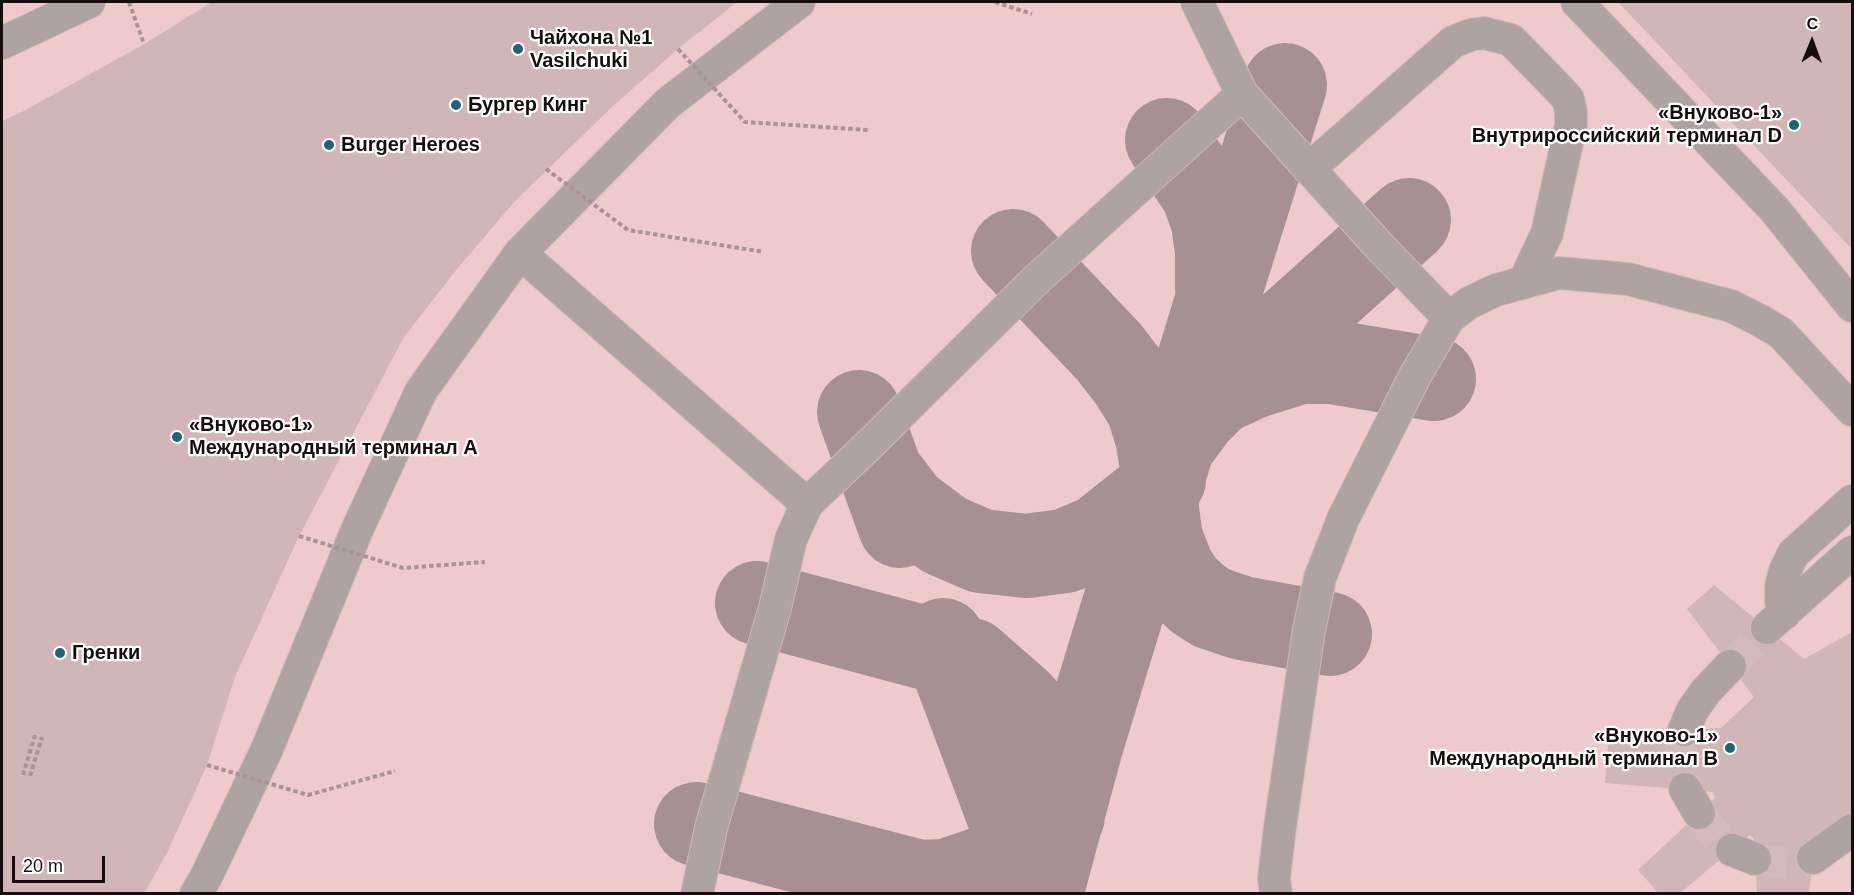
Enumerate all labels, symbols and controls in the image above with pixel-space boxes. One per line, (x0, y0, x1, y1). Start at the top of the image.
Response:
north arrow (1782, 12, 1842, 72)
text: С (1806, 15, 1818, 32)
place label: Чайхона №1 Vasilchuki (530, 26, 652, 73)
marker: Чайхона №1 Vasilchuki (511, 42, 525, 56)
place label: Бургер Кинг (468, 93, 587, 117)
marker: Бургер Кинг (449, 98, 463, 112)
place label: «Внуково-1» Внутрироссийский терминал D (1472, 101, 1782, 148)
marker: «Внуково-1» Внутрироссийский терминал D (1787, 118, 1801, 132)
place label: Burger Heroes (341, 133, 480, 157)
marker: Burger Heroes (322, 138, 336, 152)
place label: «Внуково-1» Международный терминал А (189, 413, 478, 460)
marker: «Внуково-1» Международный терминал А (170, 430, 184, 444)
place label: Гренки (72, 641, 140, 665)
marker: Гренки (53, 646, 67, 660)
place label: «Внуково-1» Международный терминал B (1429, 724, 1718, 771)
marker: «Внуково-1» Международный терминал B (1723, 741, 1737, 755)
scale bar (15, 844, 108, 882)
text: 20 m (23, 856, 63, 876)

